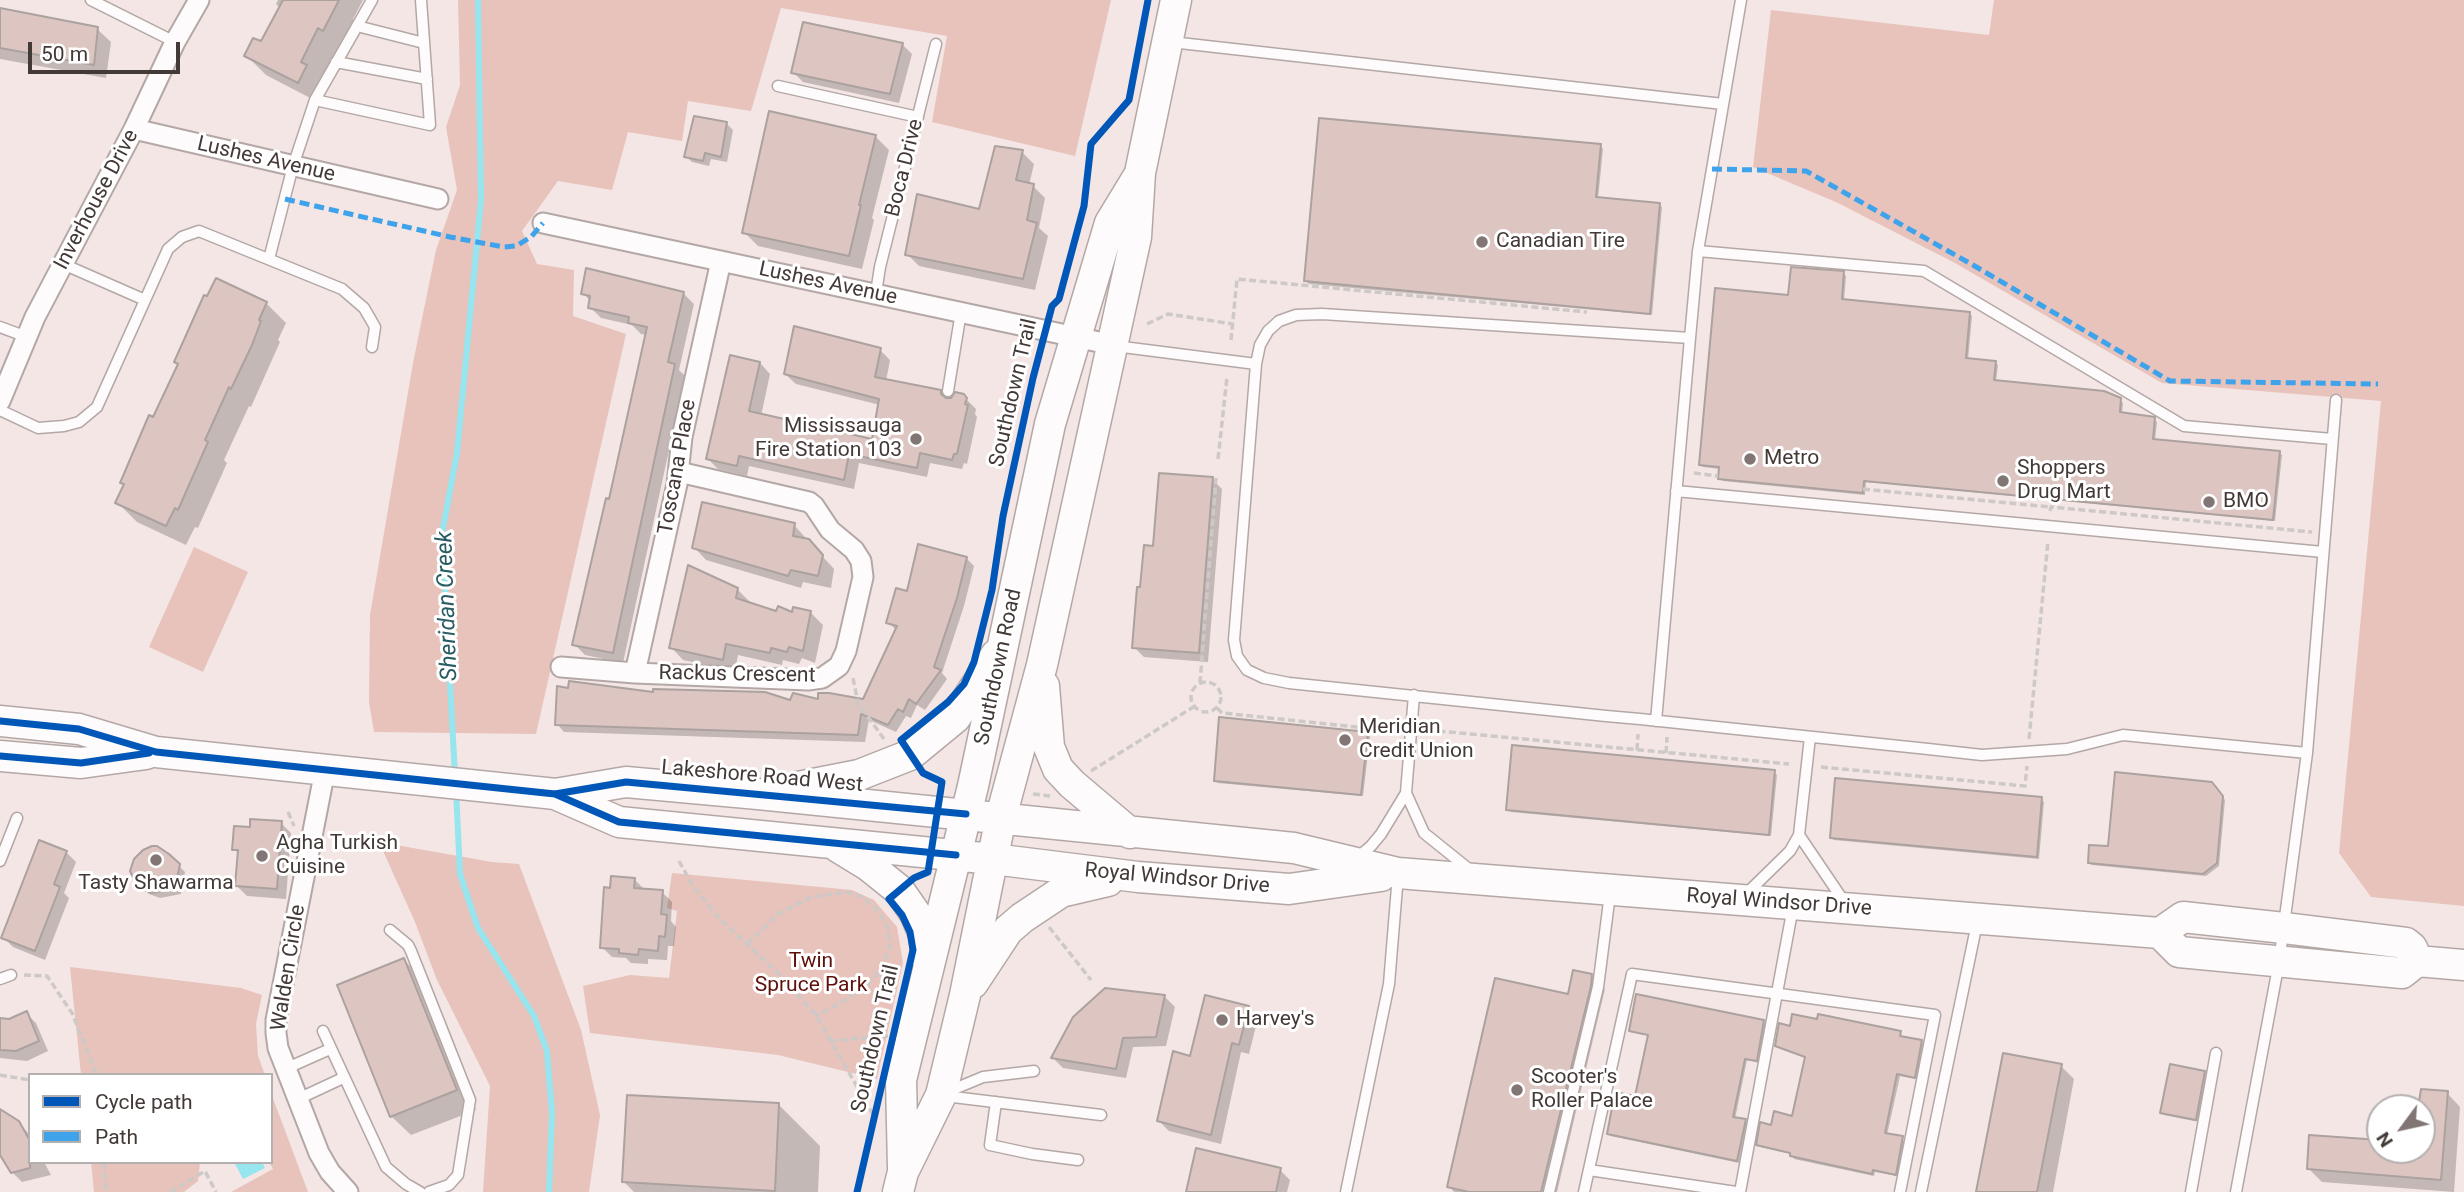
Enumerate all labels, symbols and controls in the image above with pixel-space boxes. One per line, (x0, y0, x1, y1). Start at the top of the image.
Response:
scale bar (32, 28, 184, 72)
text: 50 m (41, 42, 88, 66)
street label: Boca Drive (881, 117, 929, 219)
street label: Inverhouse Drive (49, 126, 145, 274)
street label: Lushes Avenue (195, 132, 337, 188)
place label: Canadian Tire (1496, 229, 1625, 255)
marker: Canadian Tire (1474, 234, 1490, 250)
street label: Lushes Avenue (757, 257, 899, 311)
street label: Southdown Trail (985, 317, 1043, 469)
street label: Toscana Place (654, 397, 702, 537)
place label: Mississauga Fire Station 103 (755, 414, 902, 464)
marker: Mississauga Fire Station 103 (908, 431, 924, 447)
place label: Metro (1764, 446, 1819, 472)
marker: Metro (1742, 451, 1758, 467)
place label: Shoppers Drug Mart (2017, 456, 2111, 506)
marker: Shoppers Drug Mart (1995, 473, 2011, 489)
place label: BMO (2223, 489, 2269, 515)
marker: BMO (2201, 494, 2217, 510)
water label: Sheridan Creek (432, 531, 464, 681)
street label: Southdown Road (970, 587, 1028, 747)
street label: Rackus Crescent (658, 661, 816, 689)
place label: Meridian Credit Union (1359, 715, 1474, 765)
marker: Meridian Credit Union (1337, 732, 1353, 748)
street label: Lakeshore Road West (660, 756, 864, 798)
place label: Agha Turkish Cuisine (276, 831, 398, 881)
marker: Agha Turkish Cuisine (254, 848, 270, 864)
marker: Tasty Shawarma (148, 852, 164, 868)
street label: Royal Windsor Drive (1083, 858, 1271, 900)
place label: Tasty Shawarma (78, 871, 234, 897)
street label: Royal Windsor Drive (1685, 884, 1873, 922)
street label: Walden Circle (267, 903, 311, 1033)
park label: Twin Spruce Park (755, 949, 867, 999)
street label: Southdown Trail (847, 963, 905, 1115)
place label: Harvey's (1236, 1007, 1315, 1033)
marker: Harvey's (1214, 1012, 1230, 1028)
place label: Scooter's Roller Palace (1531, 1065, 1653, 1115)
legend (28, 1073, 273, 1164)
marker: Scooter's Roller Palace (1509, 1082, 1525, 1098)
text: Cycle path (95, 1090, 193, 1114)
north arrow (2366, 1094, 2436, 1164)
text: Path (95, 1125, 138, 1149)
text: N (2371, 1128, 2398, 1152)

